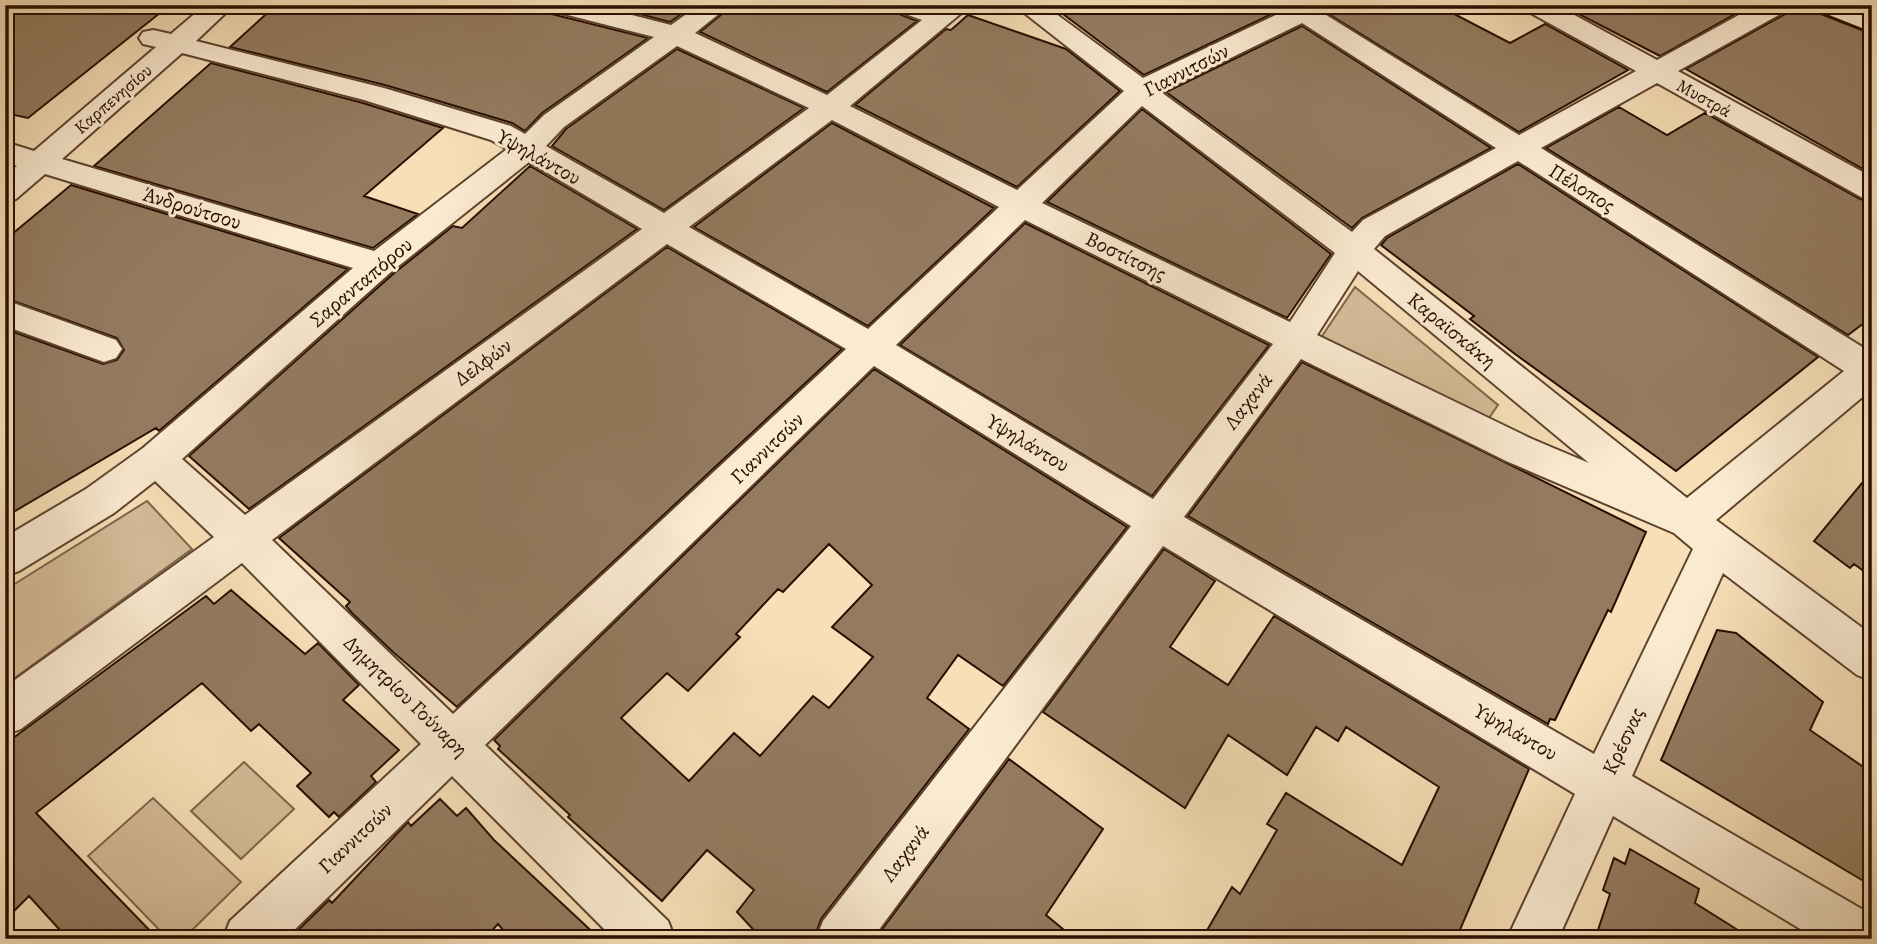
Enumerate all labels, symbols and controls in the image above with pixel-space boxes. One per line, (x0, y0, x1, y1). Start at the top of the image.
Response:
street label: Γιαννιτσών (1138, 36, 1234, 103)
street label: Καρπενησίου (69, 58, 157, 140)
street label: Μυστρά (1672, 73, 1736, 123)
street label: Υψηλάντου (491, 122, 586, 192)
street label: Πέλοπος (1544, 157, 1620, 219)
street label: Άνδρούτσου (139, 180, 245, 236)
street label: Βοστίτσης (1081, 224, 1171, 288)
street label: Σαρανταπόρου (304, 231, 418, 333)
street label: Καραϊσκάκη (1402, 285, 1502, 375)
street label: Δελφών (449, 332, 518, 392)
street label: Λαχανά (1217, 367, 1279, 436)
street label: Γιαννιτσών (724, 406, 810, 490)
street label: Υψηλάντου (980, 407, 1075, 479)
street label: Δημητρίου Γούναρη (338, 629, 474, 763)
street label: Υψηλάντου (1468, 696, 1563, 767)
street label: Κρέσνας (1595, 703, 1651, 779)
street label: Γιαννιτσών (312, 796, 399, 880)
street label: Λαχανά (874, 819, 936, 888)

